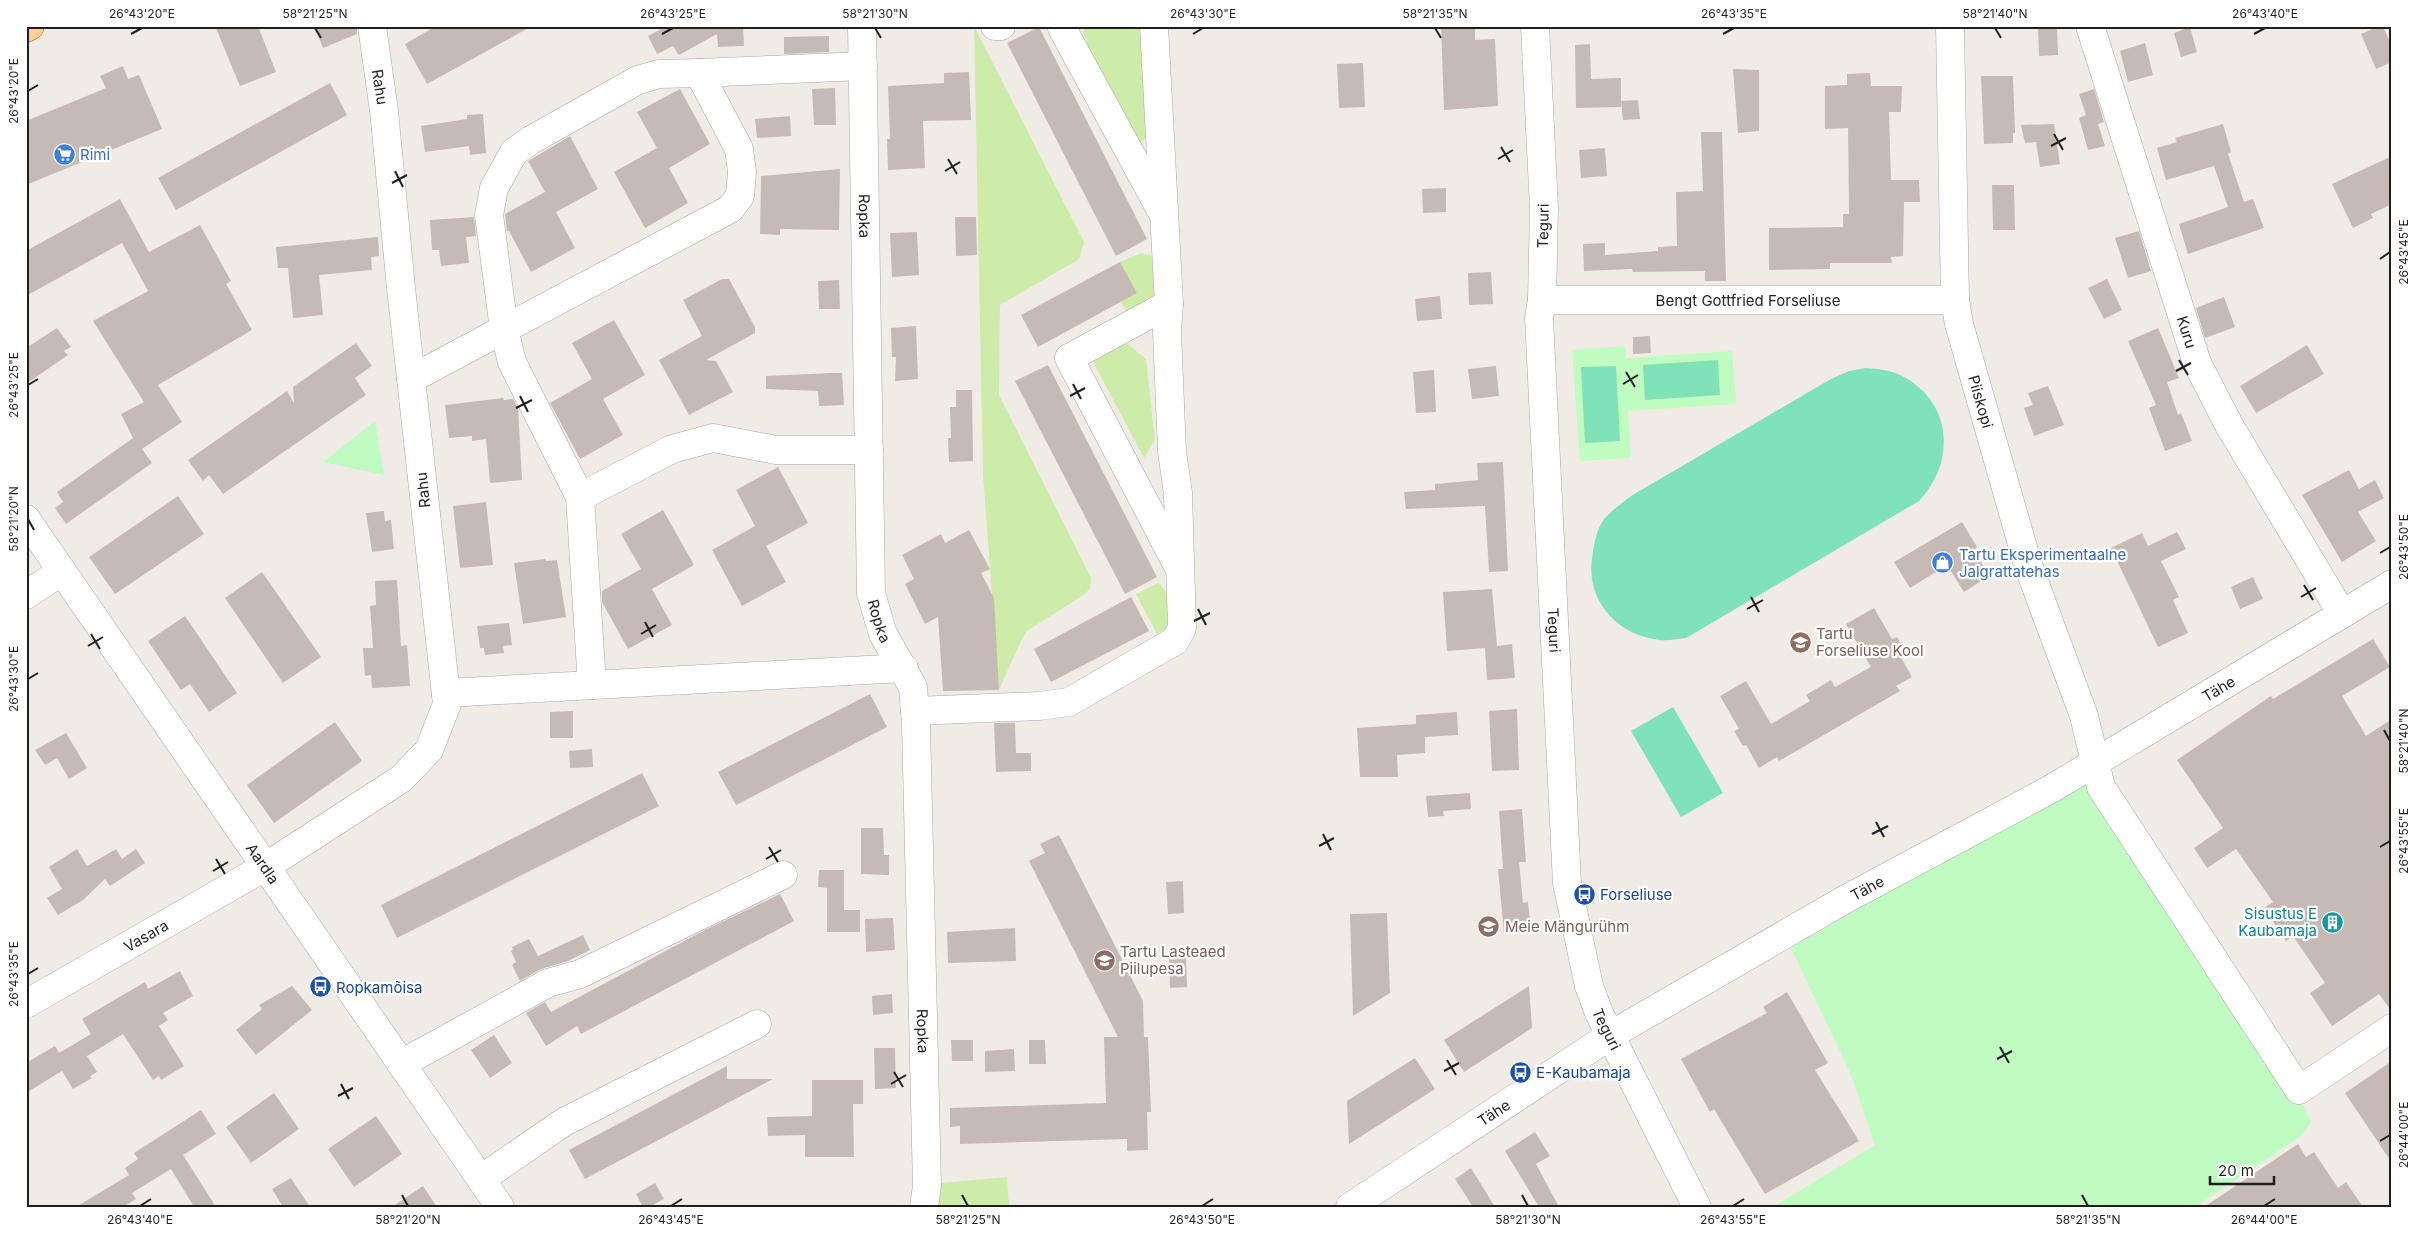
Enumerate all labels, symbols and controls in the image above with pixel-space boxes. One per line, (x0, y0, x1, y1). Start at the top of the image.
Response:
text: 26°43'20"E (109, 6, 175, 21)
text: 58°21'25"N (282, 6, 348, 21)
text: 26°43'25"E (640, 6, 706, 21)
text: 58°21'30"N (842, 6, 908, 21)
text: 26°43'30"E (1170, 6, 1236, 21)
text: 58°21'35"N (1402, 6, 1468, 21)
text: 26°43'35"E (1701, 6, 1767, 21)
text: 58°21'40"N (1962, 6, 2028, 21)
text: 26°43'40"E (2232, 6, 2298, 21)
text: 26°43'20"E (6, 58, 21, 124)
street label: Rahu (368, 68, 392, 106)
supermarket icon: Rimi (52, 142, 76, 166)
place label: Rimi (80, 145, 110, 164)
street label: Ropka (855, 194, 875, 238)
street label: Teguri (1533, 203, 1553, 249)
text: 26°43'45"E (2396, 219, 2411, 285)
street label: Bengt Gottfried Forseliuse (1656, 291, 1840, 310)
street label: Kuru (2173, 313, 2201, 351)
text: 26°43'25"E (6, 352, 21, 418)
street label: Piiskopi (1965, 373, 1998, 430)
street label: Rahu (412, 471, 434, 509)
text: 58°21'20"N (6, 486, 21, 552)
text: 26°43'50"E (2396, 514, 2411, 580)
place label: Tartu Eksperimentaalne Jalgrattatehas (1959, 545, 2126, 581)
shop icon: Tartu Eksperimentaalne Jalgrattatehas (1931, 551, 1955, 575)
street label: Ropka (864, 597, 895, 646)
street label: Teguri (1544, 607, 1565, 653)
place label: Tartu Forseliuse Kool (1816, 624, 1924, 660)
school or university icon: Tartu Forseliuse Kool (1788, 630, 1812, 654)
text: 26°43'30"E (6, 646, 21, 712)
street label: Tähe (2198, 671, 2238, 706)
text: 58°21'40"N (2396, 708, 2411, 774)
text: 26°43'55"E (2396, 808, 2411, 874)
street label: Aardla (242, 839, 284, 887)
street label: Tähe (1847, 871, 1887, 904)
bus stop icon: Forseliuse (1572, 882, 1596, 906)
place label: Forseliuse (1600, 885, 1672, 904)
place label: Sisustus E Kaubamaja (2238, 904, 2317, 940)
building icon: Sisustus E Kaubamaja (2321, 910, 2345, 934)
school or university icon: Meie Mängurühm (1477, 914, 1501, 938)
street label: Vasara (120, 915, 171, 956)
place label: Meie Mängurühm (1505, 917, 1629, 936)
text: 26°43'35"E (6, 941, 21, 1007)
place label: Tartu Lasteaed Piilupesa (1120, 942, 1226, 978)
school or university icon: Tartu Lasteaed Piilupesa (1092, 948, 1116, 972)
bus stop icon: Ropkamõisa (308, 975, 332, 999)
place label: Ropkamõisa (336, 978, 422, 997)
street label: Teguri (1588, 1005, 1626, 1053)
street label: Ropka (913, 1009, 933, 1053)
bus stop icon: E-Kaubamaja (1508, 1060, 1532, 1084)
place label: E-Kaubamaja (1536, 1063, 1631, 1082)
street label: Tähe (1474, 1095, 1514, 1130)
text: 26°44'00"E (2396, 1102, 2411, 1168)
scale bar (2210, 1153, 2274, 1185)
text: 20 m (2218, 1161, 2254, 1180)
text: 26°43'40"E (107, 1212, 173, 1227)
text: 58°21'20"N (375, 1212, 441, 1227)
text: 26°43'45"E (638, 1212, 704, 1227)
text: 58°21'25"N (935, 1212, 1001, 1227)
text: 26°43'50"E (1169, 1212, 1235, 1227)
text: 58°21'30"N (1495, 1212, 1561, 1227)
text: 26°43'55"E (1700, 1212, 1766, 1227)
text: 58°21'35"N (2055, 1212, 2121, 1227)
text: 26°44'00"E (2231, 1212, 2297, 1227)

